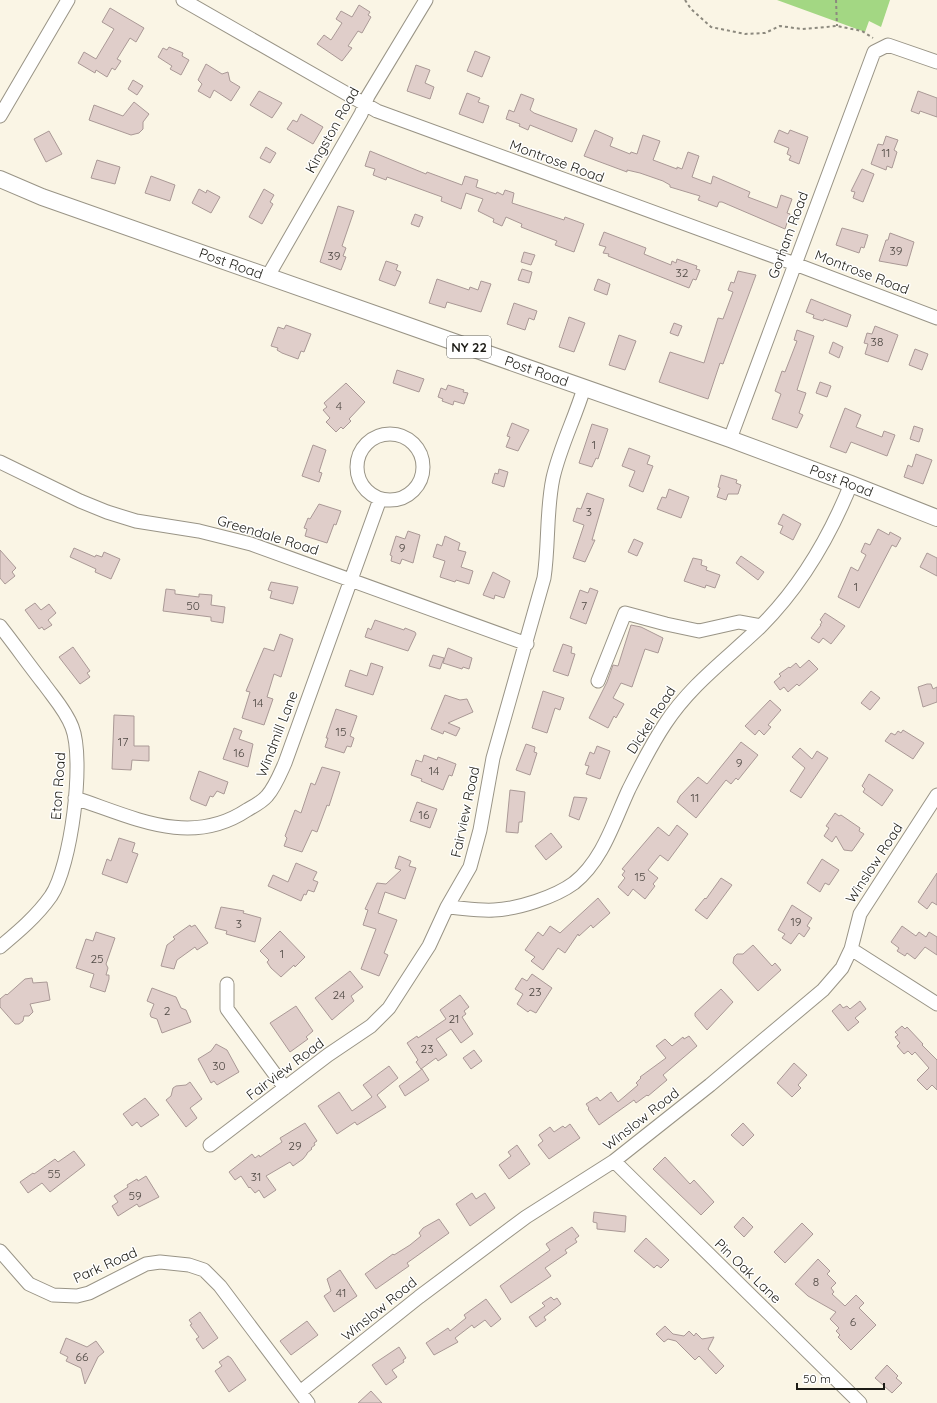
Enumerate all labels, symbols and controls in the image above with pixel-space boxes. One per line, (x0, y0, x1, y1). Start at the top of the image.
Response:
street label: Kingston Road (301, 84, 363, 176)
street label: Montrose Road (507, 136, 607, 186)
house number: 11 (882, 145, 890, 160)
street label: Gorham Road (764, 189, 812, 281)
house number: 39 (890, 243, 903, 258)
street label: Post Road (197, 244, 265, 283)
street label: Montrose Road (812, 246, 912, 298)
house number: 39 (328, 248, 341, 263)
house number: 32 (676, 265, 689, 280)
house number: 38 (871, 334, 883, 349)
road number: NY 22 (447, 336, 491, 358)
street label: Post Road (502, 351, 571, 391)
house number: 4 (336, 398, 342, 413)
house number: 1 (592, 437, 596, 452)
street label: Post Road (807, 460, 876, 501)
house number: 3 (586, 504, 592, 519)
street label: Greendale Road (215, 511, 321, 559)
house number: 9 (399, 540, 406, 555)
house number: 1 (854, 579, 858, 594)
house number: 50 (186, 598, 200, 613)
house number: 7 (581, 598, 587, 613)
street label: Dickel Road (622, 683, 680, 757)
street label: Windmill Lane (252, 688, 302, 780)
house number: 14 (253, 695, 263, 710)
house number: 15 (336, 724, 346, 739)
house number: 17 (118, 734, 128, 749)
house number: 16 (234, 745, 245, 760)
street label: Eton Road (47, 752, 69, 820)
house number: 9 (736, 755, 743, 770)
house number: 14 (429, 763, 439, 778)
street label: Fairview Road (447, 765, 483, 859)
house number: 11 (691, 790, 699, 805)
house number: 16 (419, 807, 430, 822)
street label: Winslow Road (841, 820, 907, 906)
house number: 15 (635, 869, 645, 884)
house number: 19 (790, 914, 802, 929)
house number: 3 (236, 916, 242, 931)
house number: 1 (280, 946, 284, 961)
house number: 25 (90, 951, 104, 966)
house number: 23 (529, 984, 541, 999)
house number: 24 (333, 987, 345, 1002)
house number: 2 (164, 1003, 171, 1018)
house number: 21 (448, 1011, 460, 1026)
street label: Fairview Road (243, 1034, 327, 1104)
house number: 23 (421, 1041, 433, 1056)
house number: 30 (212, 1058, 226, 1073)
street label: Winslow Road (599, 1084, 683, 1154)
house number: 29 (288, 1138, 302, 1153)
house number: 55 (47, 1166, 61, 1181)
house number: 31 (251, 1169, 261, 1184)
house number: 59 (128, 1188, 142, 1203)
street label: Pin Oak Lane (711, 1235, 785, 1307)
street label: Park Road (70, 1243, 140, 1287)
street label: Winslow Road (338, 1273, 420, 1345)
house number: 8 (813, 1274, 819, 1289)
house number: 41 (336, 1285, 346, 1300)
house number: 6 (850, 1314, 857, 1329)
house number: 66 (76, 1349, 89, 1364)
scale bar (797, 1365, 884, 1391)
text: 50 m (803, 1371, 831, 1386)

